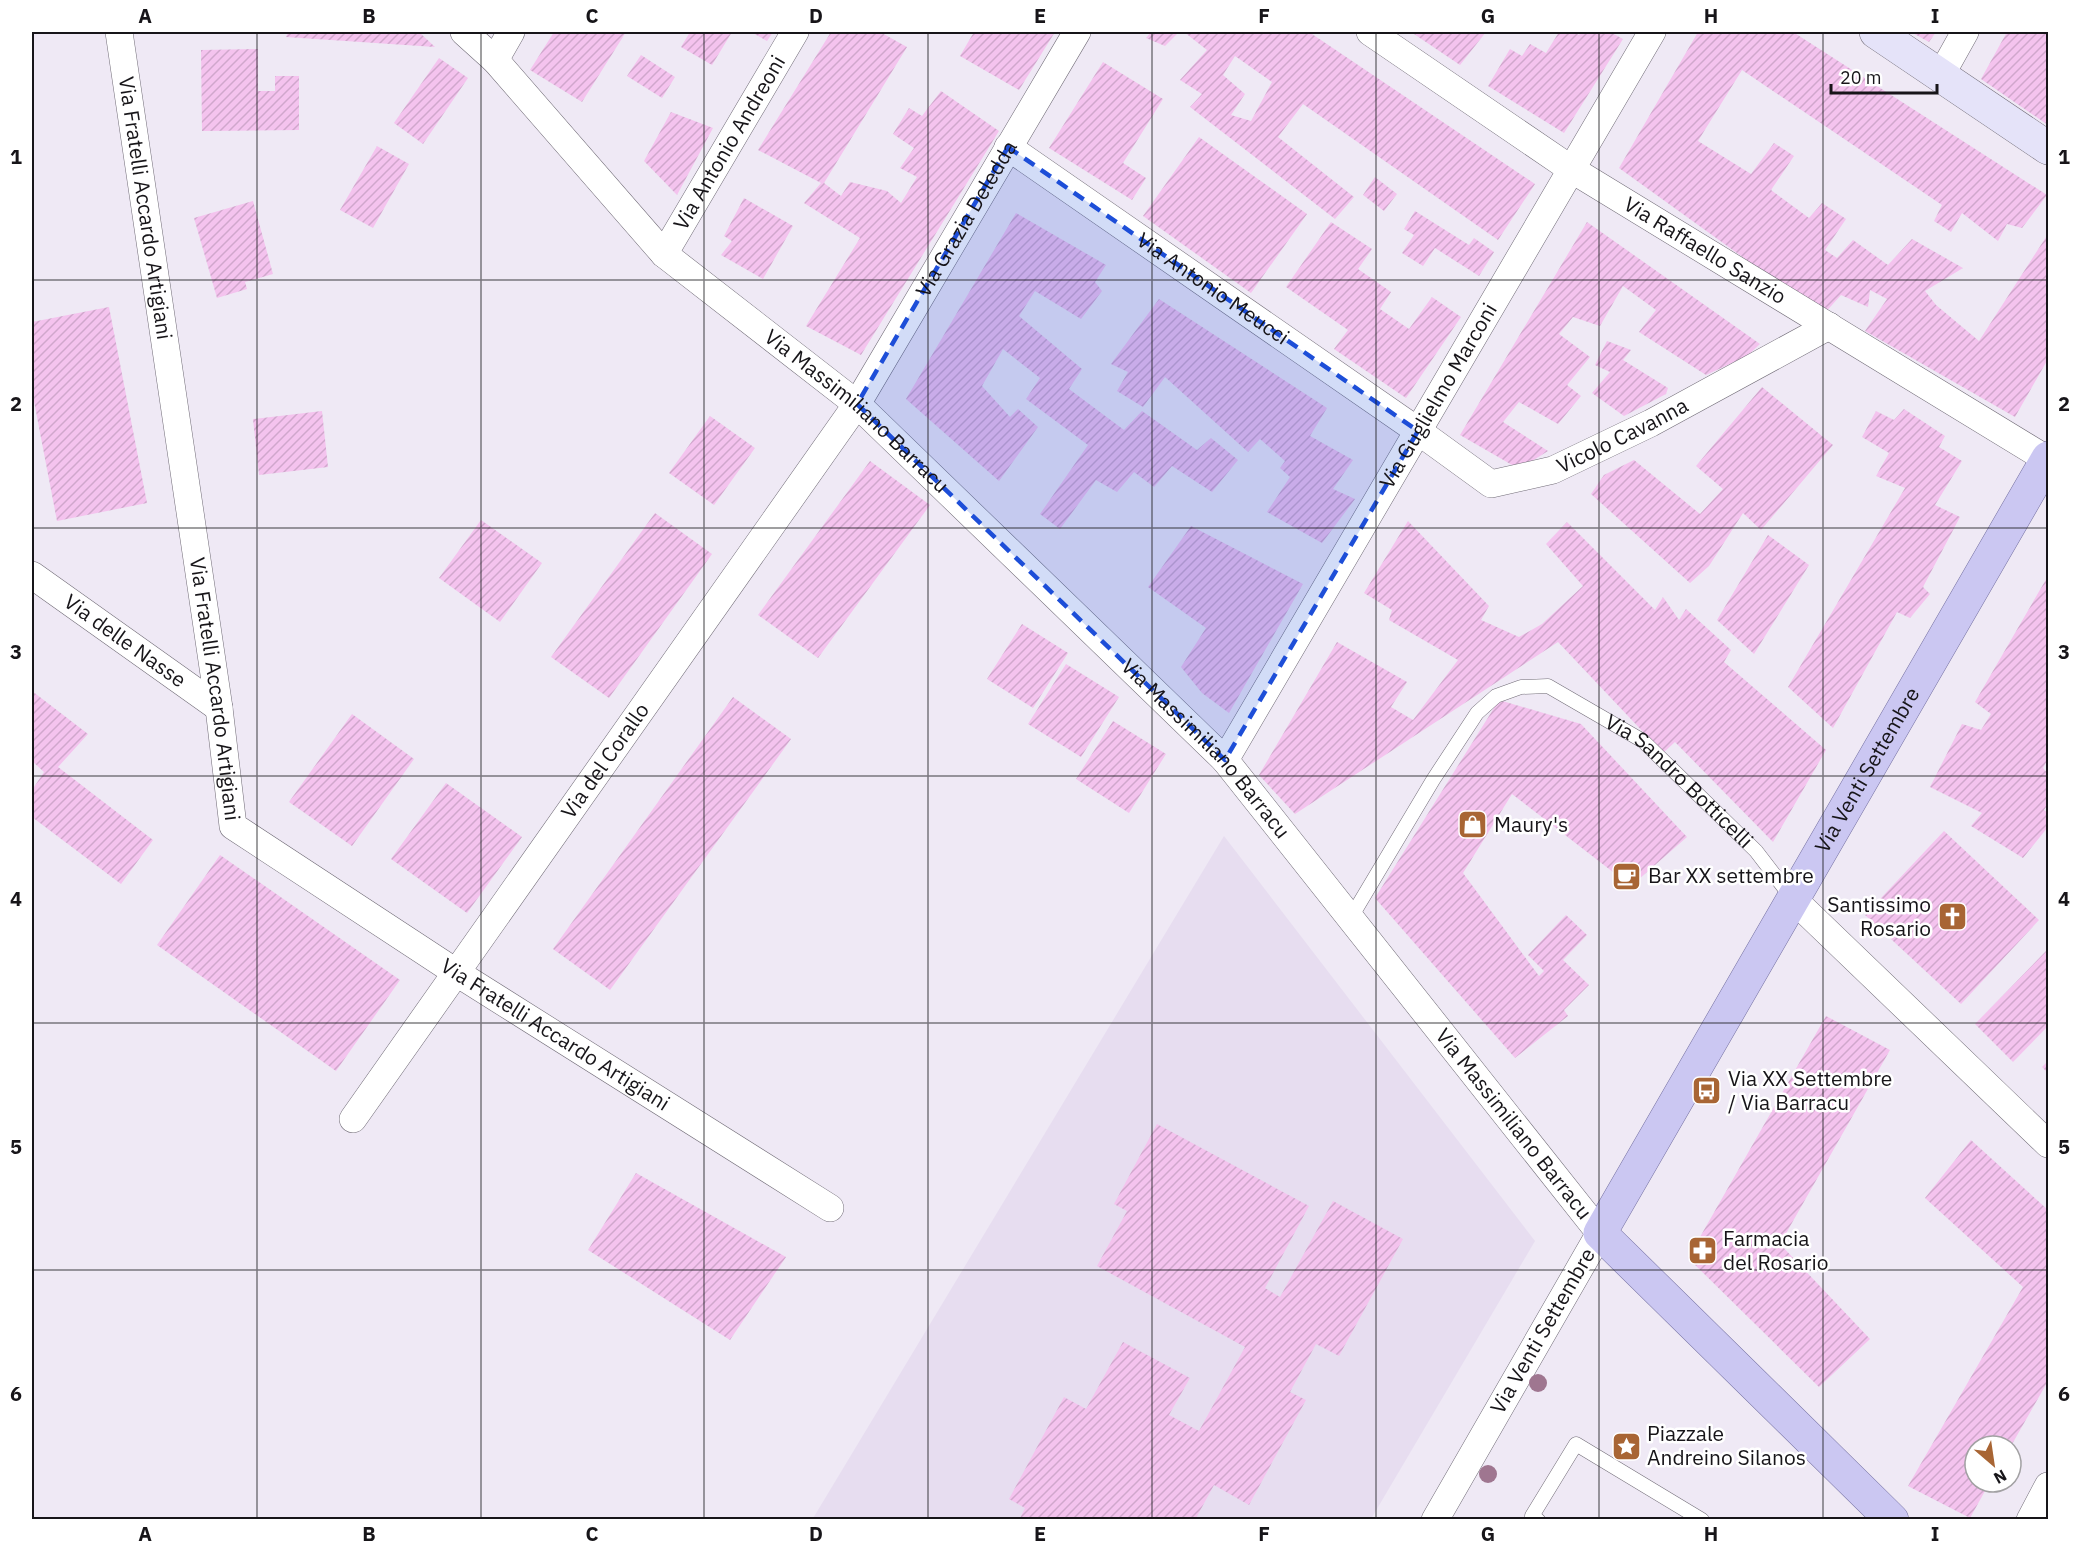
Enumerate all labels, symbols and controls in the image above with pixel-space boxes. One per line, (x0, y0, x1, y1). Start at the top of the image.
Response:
text: A (138, 2, 152, 29)
text: B (362, 2, 376, 29)
text: C (585, 2, 599, 29)
text: D (809, 2, 823, 29)
text: E (1034, 2, 1046, 29)
text: F (1258, 2, 1270, 29)
text: G (1481, 2, 1495, 29)
text: H (1704, 2, 1718, 29)
text: I (1931, 2, 1939, 29)
street label: Via Antonio Andreoni (666, 50, 791, 235)
scale bar (1831, 57, 1938, 95)
text: 20 m (1840, 66, 1882, 89)
street label: Via Fratelli Accardo Artigiani (113, 74, 179, 341)
street label: Via Grazia Deledda (909, 135, 1023, 302)
text: 1 (10, 143, 22, 170)
text: 1 (2058, 143, 2070, 170)
street label: Via Raffaello Sanzio (1619, 190, 1792, 310)
street label: Via Antonio Meucci (1132, 225, 1295, 351)
street label: Via Guglielmo Marconi (1372, 298, 1503, 493)
street label: Via Massimiliano Barracu (759, 322, 956, 499)
text: 2 (10, 390, 22, 417)
street label: Vicolo Cavanna (1552, 390, 1693, 479)
text: 2 (2058, 390, 2070, 417)
street label: Via Fratelli Accardo Artigiani (184, 555, 247, 822)
street label: Via delle Nasse (59, 587, 192, 693)
text: 3 (10, 638, 22, 665)
text: 3 (2058, 638, 2070, 665)
street label: Via Massimiliano Barracu (1115, 652, 1297, 844)
street label: Via Venti Settembre (1808, 682, 1926, 858)
street label: Via del Corallo (554, 697, 655, 824)
street label: Via Sandro Botticelli (1600, 707, 1760, 854)
shop icon: Maury's (1457, 809, 1489, 841)
place label: Maury's (1494, 810, 1568, 838)
cafe icon: Bar XX settembre (1611, 860, 1643, 892)
place label: Bar XX settembre (1648, 861, 1814, 889)
text: 4 (10, 885, 22, 912)
text: 4 (2058, 885, 2070, 912)
place label: Santissimo Rosario (1827, 890, 1931, 942)
church icon: Santissimo Rosario (1936, 901, 1968, 933)
street label: Via Fratelli Accardo Artigiani (436, 951, 675, 1117)
street label: Via Massimiliano Barracu (1430, 1022, 1599, 1225)
place label: Via XX Settembre / Via Barracu (1728, 1064, 1892, 1116)
bus stop icon: Via XX Settembre / Via Barracu (1691, 1075, 1723, 1107)
text: 5 (10, 1133, 22, 1160)
text: 5 (2058, 1133, 2070, 1160)
place label: Farmacia del Rosario (1723, 1224, 1828, 1276)
pharmacy icon: Farmacia del Rosario (1686, 1235, 1718, 1267)
street label: Via Venti Settembre (1483, 1243, 1601, 1418)
text: 6 (10, 1380, 22, 1407)
text: 6 (2058, 1380, 2070, 1407)
place label: Piazzale Andreino Silanos (1647, 1419, 1806, 1471)
place icon: Piazzale Andreino Silanos (1610, 1430, 1642, 1462)
north arrow (1963, 1434, 2023, 1494)
text: N (1990, 1466, 2010, 1489)
text: A (138, 1520, 152, 1547)
text: B (362, 1520, 376, 1547)
text: C (585, 1520, 599, 1547)
text: D (809, 1520, 823, 1547)
text: E (1034, 1520, 1046, 1547)
text: F (1258, 1520, 1270, 1547)
text: G (1481, 1520, 1495, 1547)
text: H (1704, 1520, 1718, 1547)
text: I (1931, 1520, 1939, 1547)

